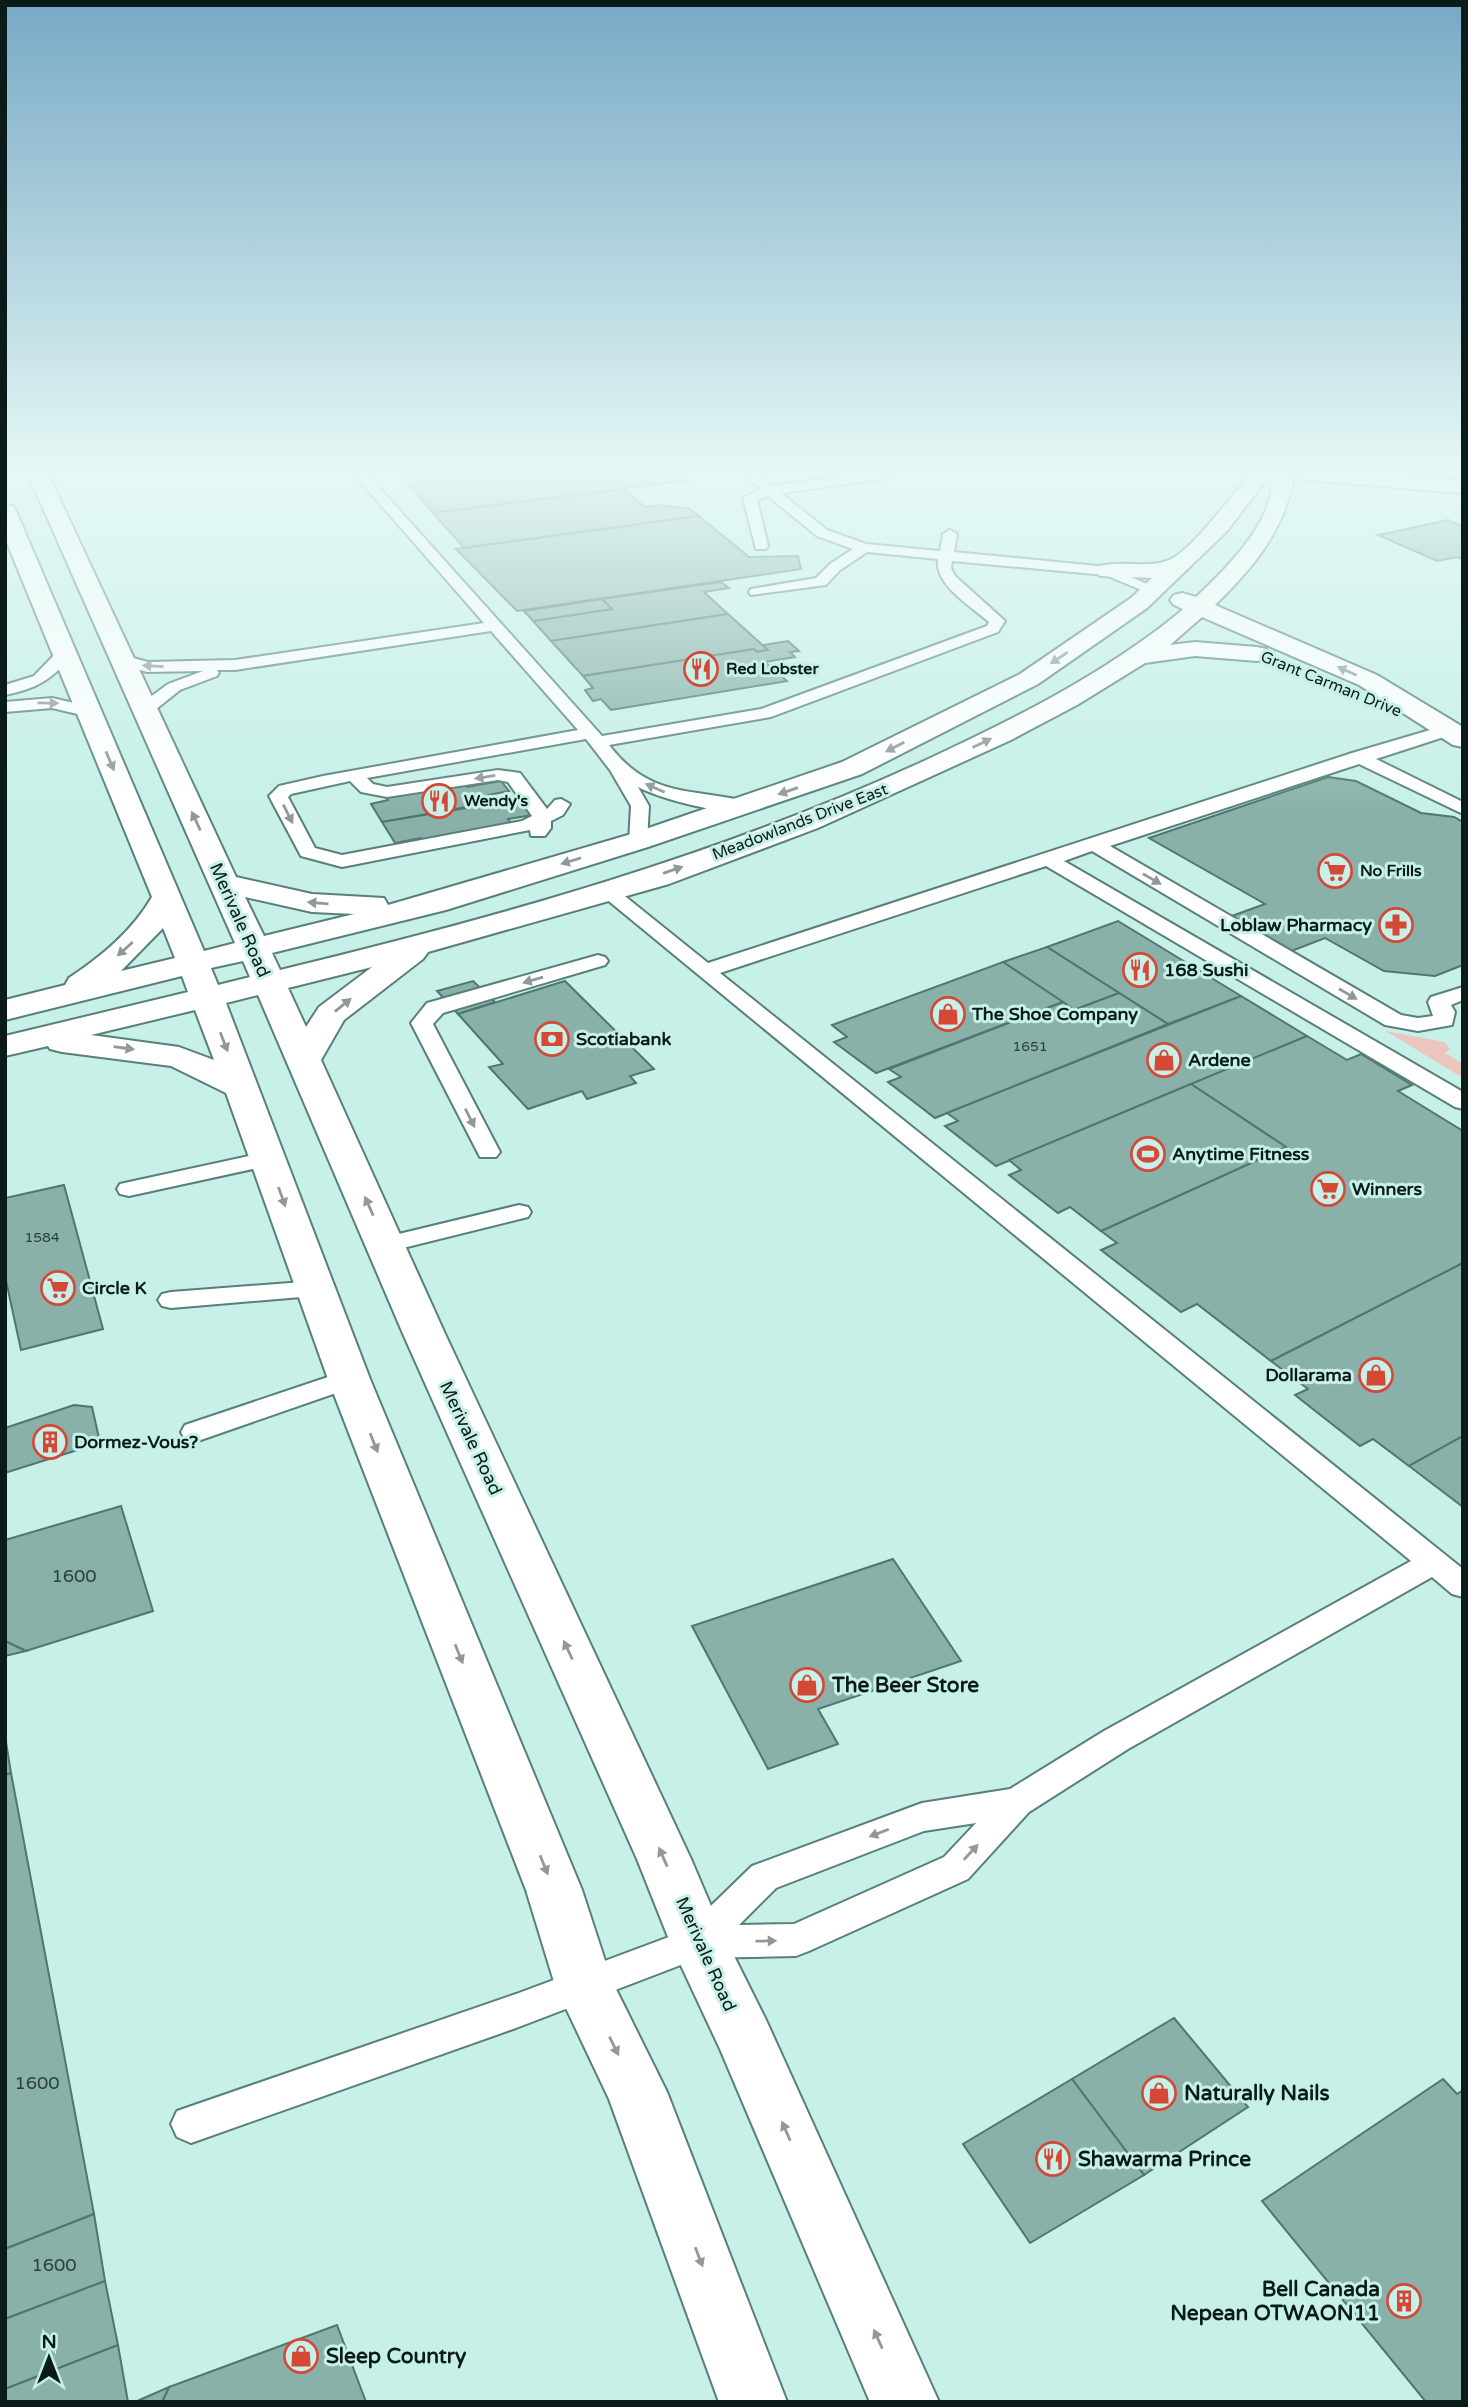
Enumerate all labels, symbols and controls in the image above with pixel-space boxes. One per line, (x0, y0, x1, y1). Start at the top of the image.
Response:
street label: Grant Carman Drive (1258, 647, 1404, 721)
restaurant icon: Red Lobster (682, 650, 720, 688)
one-way arrow (1050, 651, 1068, 665)
place label: Red Lobster (726, 659, 819, 679)
one-way arrow (142, 661, 164, 672)
one-way arrow (1336, 665, 1357, 676)
one-way arrow (37, 698, 59, 709)
one-way arrow (972, 738, 992, 749)
one-way arrow (885, 741, 905, 752)
one-way arrow (105, 751, 116, 772)
one-way arrow (474, 772, 496, 783)
street label: Meadowlands Drive East (709, 779, 891, 865)
restaurant icon: Wendy's (420, 782, 458, 820)
one-way arrow (645, 782, 665, 794)
one-way arrow (777, 786, 798, 797)
place label: Wendy's (464, 791, 528, 811)
one-way arrow (282, 804, 293, 824)
one-way arrow (190, 811, 201, 832)
supermarket icon: No Frills (1316, 852, 1354, 890)
one-way arrow (561, 856, 582, 867)
street label: Merivale Road (205, 859, 275, 981)
place label: No Frills (1360, 861, 1422, 881)
one-way arrow (663, 864, 684, 875)
one-way arrow (1142, 873, 1161, 885)
one-way arrow (307, 897, 329, 908)
pharmacy icon: Loblaw Pharmacy (1377, 906, 1415, 944)
place label: Loblaw Pharmacy (1220, 914, 1372, 936)
one-way arrow (116, 941, 134, 957)
restaurant icon: 168 Sushi (1121, 951, 1159, 989)
place label: 168 Sushi (1164, 959, 1249, 981)
one-way arrow (522, 975, 543, 985)
one-way arrow (1339, 988, 1358, 1000)
shop icon: The Shoe Company (929, 995, 967, 1033)
one-way arrow (334, 998, 351, 1013)
place label: The Shoe Company (971, 1003, 1138, 1025)
bank icon: Scotiabank (533, 1020, 571, 1058)
place label: Scotiabank (576, 1028, 671, 1050)
one-way arrow (218, 1032, 229, 1053)
house number: 1651 (1012, 1038, 1048, 1055)
shop icon: Ardene (1145, 1041, 1183, 1079)
one-way arrow (113, 1043, 135, 1054)
place label: Ardene (1188, 1049, 1251, 1071)
one-way arrow (465, 1108, 476, 1128)
sports icon: Anytime Fitness (1129, 1135, 1167, 1173)
place label: Anytime Fitness (1172, 1143, 1310, 1165)
supermarket icon: Winners (1309, 1170, 1347, 1208)
place label: Winners (1352, 1178, 1423, 1200)
one-way arrow (277, 1186, 288, 1207)
one-way arrow (363, 1195, 374, 1216)
house number: 1584 (24, 1229, 60, 1246)
supermarket icon: Circle K (39, 1269, 77, 1307)
place label: Circle K (82, 1277, 147, 1299)
shop icon: Dollarama (1357, 1356, 1395, 1394)
place label: Dollarama (1265, 1364, 1352, 1386)
street label: Merivale Road (435, 1378, 507, 1498)
building icon: Dormez-Vous? (31, 1423, 69, 1461)
place label: Dormez-Vous? (74, 1431, 198, 1453)
one-way arrow (369, 1432, 380, 1453)
house number: 1600 (51, 1565, 97, 1587)
one-way arrow (562, 1639, 573, 1660)
one-way arrow (454, 1643, 465, 1664)
shop icon: The Beer Store (788, 1666, 826, 1704)
place label: The Beer Store (831, 1673, 979, 1698)
one-way arrow (869, 1827, 890, 1838)
one-way arrow (963, 1843, 979, 1861)
one-way arrow (657, 1846, 668, 1867)
one-way arrow (538, 1854, 549, 1875)
street label: Merivale Road (671, 1893, 741, 2015)
one-way arrow (755, 1935, 777, 1947)
one-way arrow (609, 2036, 620, 2056)
house number: 1600 (14, 2072, 60, 2094)
shop icon: Naturally Nails (1140, 2074, 1178, 2112)
place label: Naturally Nails (1184, 2081, 1329, 2106)
one-way arrow (780, 2121, 792, 2141)
restaurant icon: Shawarma Prince (1034, 2140, 1072, 2178)
place label: Shawarma Prince (1078, 2147, 1251, 2172)
one-way arrow (693, 2246, 704, 2267)
house number: 1600 (31, 2254, 77, 2276)
place label: Bell Canada Nepean OTWAON11 (1170, 2277, 1380, 2326)
building icon: Bell Canada Nepean OTWAON11 (1385, 2282, 1423, 2320)
north arrow (14, 2323, 84, 2393)
one-way arrow (872, 2329, 883, 2350)
text: N (41, 2331, 57, 2353)
shop icon: Sleep Country (282, 2337, 320, 2375)
place label: Sleep Country (326, 2344, 467, 2369)

